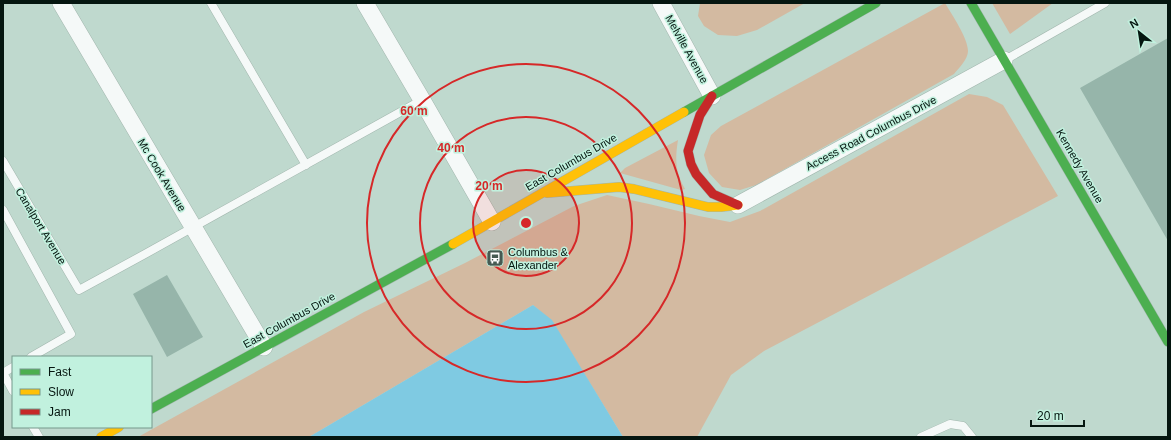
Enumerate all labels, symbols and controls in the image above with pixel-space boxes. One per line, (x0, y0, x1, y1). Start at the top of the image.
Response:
north arrow (1119, 12, 1159, 52)
street label: Melville Avenue (663, 13, 711, 85)
text: N (1128, 16, 1140, 31)
street label: Access Road Columbus Drive (804, 93, 938, 173)
text: 60 m (400, 104, 428, 118)
street label: Kennedy Avenue (1054, 127, 1106, 205)
street label: East Columbus Drive (523, 131, 619, 193)
street label: Mc Cook Avenue (135, 136, 189, 214)
text: 40 m (437, 141, 465, 155)
text: 20 m (475, 179, 503, 193)
street label: Canalport Avenue (13, 186, 69, 266)
centre of rings (519, 216, 533, 230)
place label: Columbus & Alexander (508, 246, 569, 271)
bus stop icon: Columbus & Alexander (485, 248, 505, 268)
street label: East Columbus Drive (241, 290, 337, 350)
legend (12, 356, 152, 428)
text: Fast (48, 365, 72, 379)
text: Slow (48, 385, 74, 399)
scale bar (1031, 402, 1084, 428)
text: Jam (48, 405, 71, 419)
text: 20 m (1037, 409, 1064, 423)

